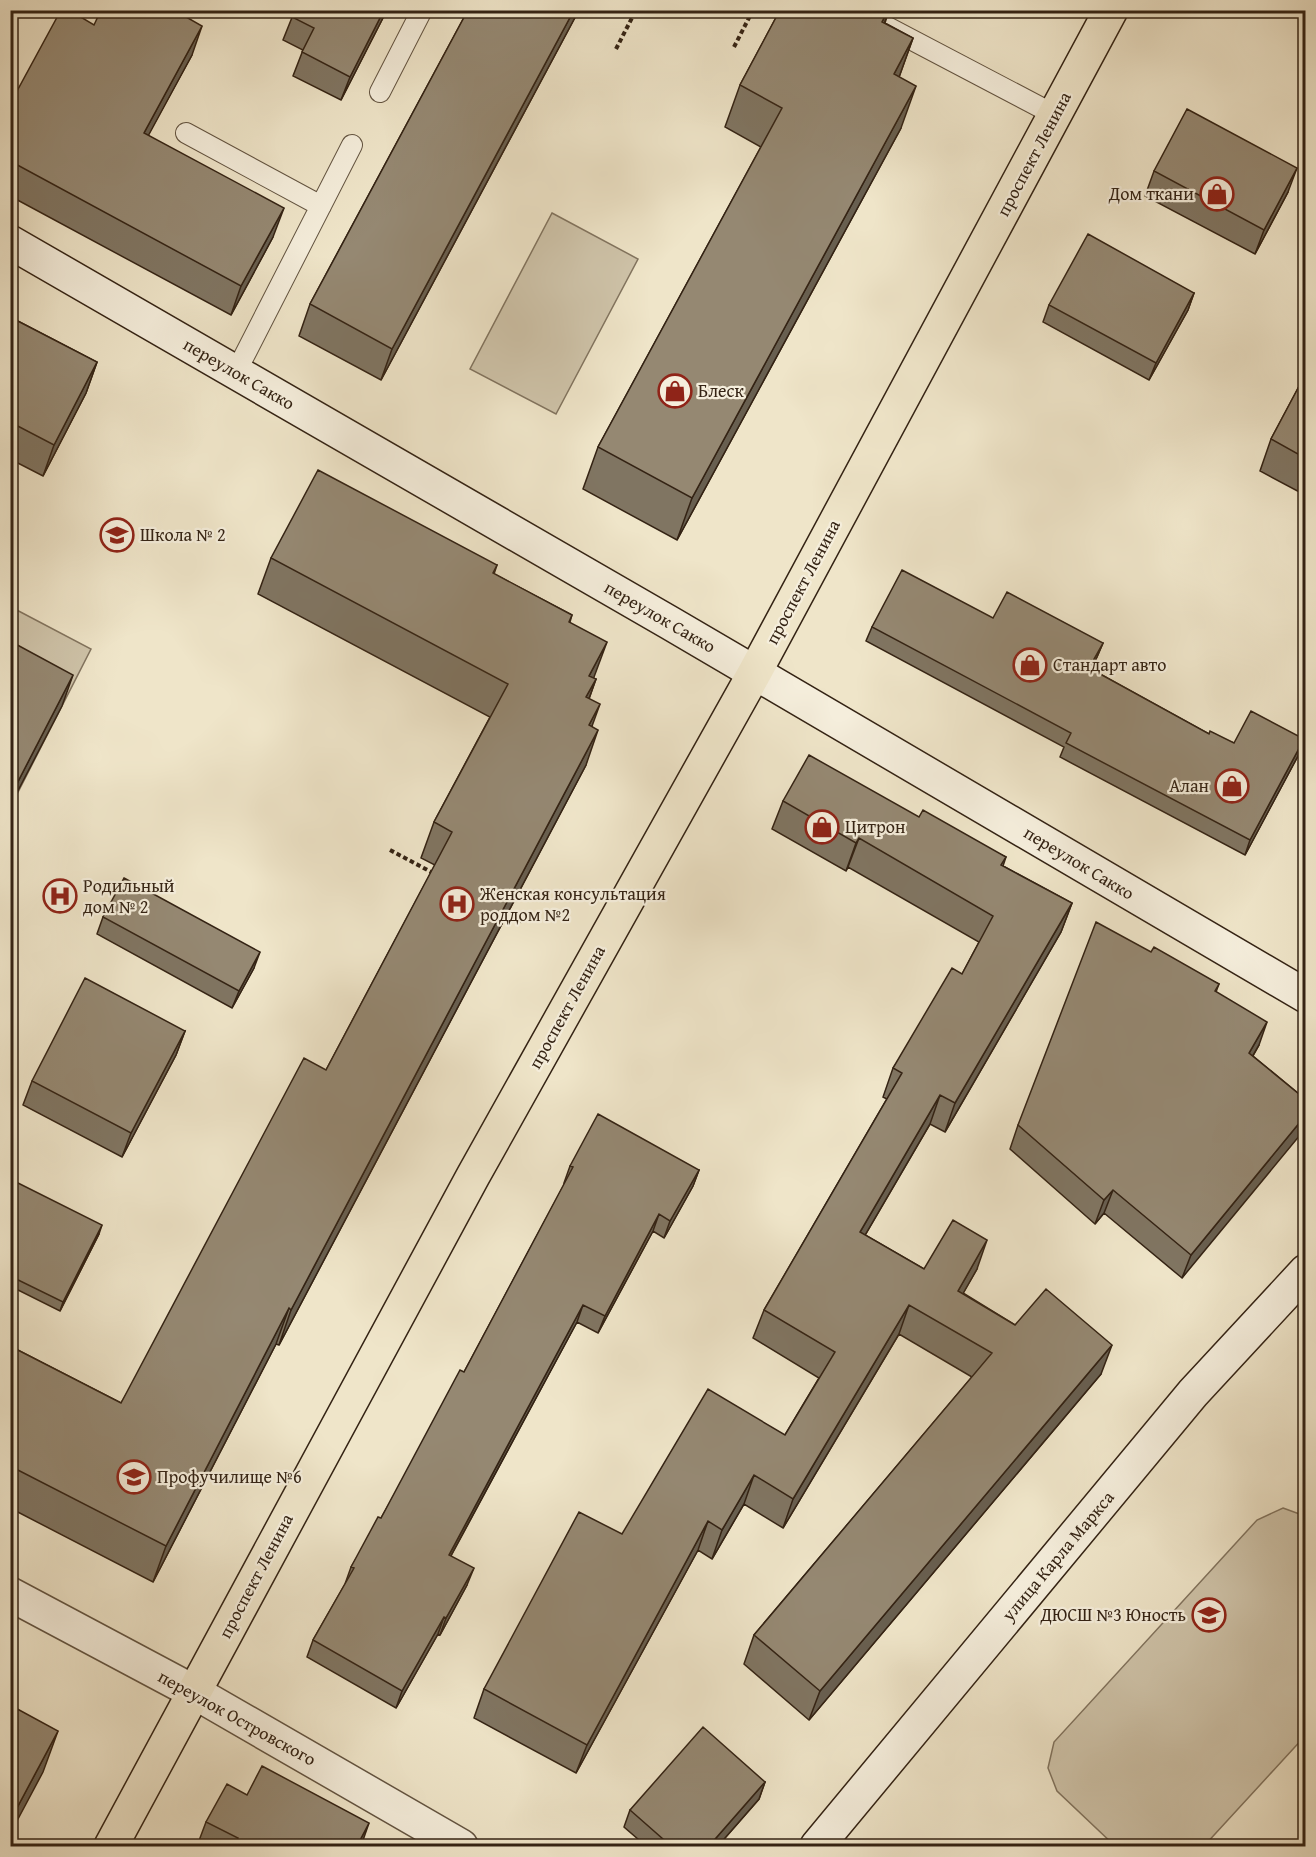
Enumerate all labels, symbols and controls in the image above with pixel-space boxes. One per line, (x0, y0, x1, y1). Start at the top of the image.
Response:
street label: проспект Ленина (989, 86, 1078, 221)
shop icon: Дом ткани (1199, 176, 1235, 212)
place label: Дом ткани (1108, 180, 1194, 207)
street label: переулок Сакко (178, 331, 300, 416)
shop icon: Блеск (657, 373, 693, 409)
place label: Блеск (698, 377, 745, 404)
street label: проспект Ленина (758, 514, 847, 649)
school or university icon: Школа № 2 (99, 517, 135, 553)
place label: Школа № 2 (140, 521, 226, 548)
street label: переулок Сакко (599, 574, 721, 659)
shop icon: Стандарт авто (1012, 647, 1048, 683)
place label: Стандарт авто (1053, 651, 1166, 678)
shop icon: Алан (1214, 768, 1250, 804)
place label: Алан (1169, 772, 1209, 799)
shop icon: Цитрон (804, 809, 840, 845)
place label: Цитрон (845, 813, 905, 840)
street label: переулок Сакко (1019, 819, 1140, 906)
place label: Родильный дом № 2 (83, 872, 175, 920)
hospital icon: Родильный дом № 2 (42, 878, 78, 914)
place label: Женская консультация роддом №2 (479, 880, 666, 928)
hospital icon: Женская консультация роддом №2 (439, 886, 475, 922)
street label: проспект Ленина (521, 940, 612, 1074)
school or university icon: Профучилище №6 (116, 1459, 152, 1495)
place label: Профучилище №6 (157, 1463, 302, 1490)
street label: улица Карла Маркса (994, 1484, 1121, 1627)
street label: проспект Ленина (211, 1508, 300, 1643)
school or university icon: ДЮСШ №3 Юность (1191, 1597, 1227, 1633)
place label: ДЮСШ №3 Юность (1039, 1601, 1186, 1628)
street label: переулок Островского (153, 1663, 321, 1772)

